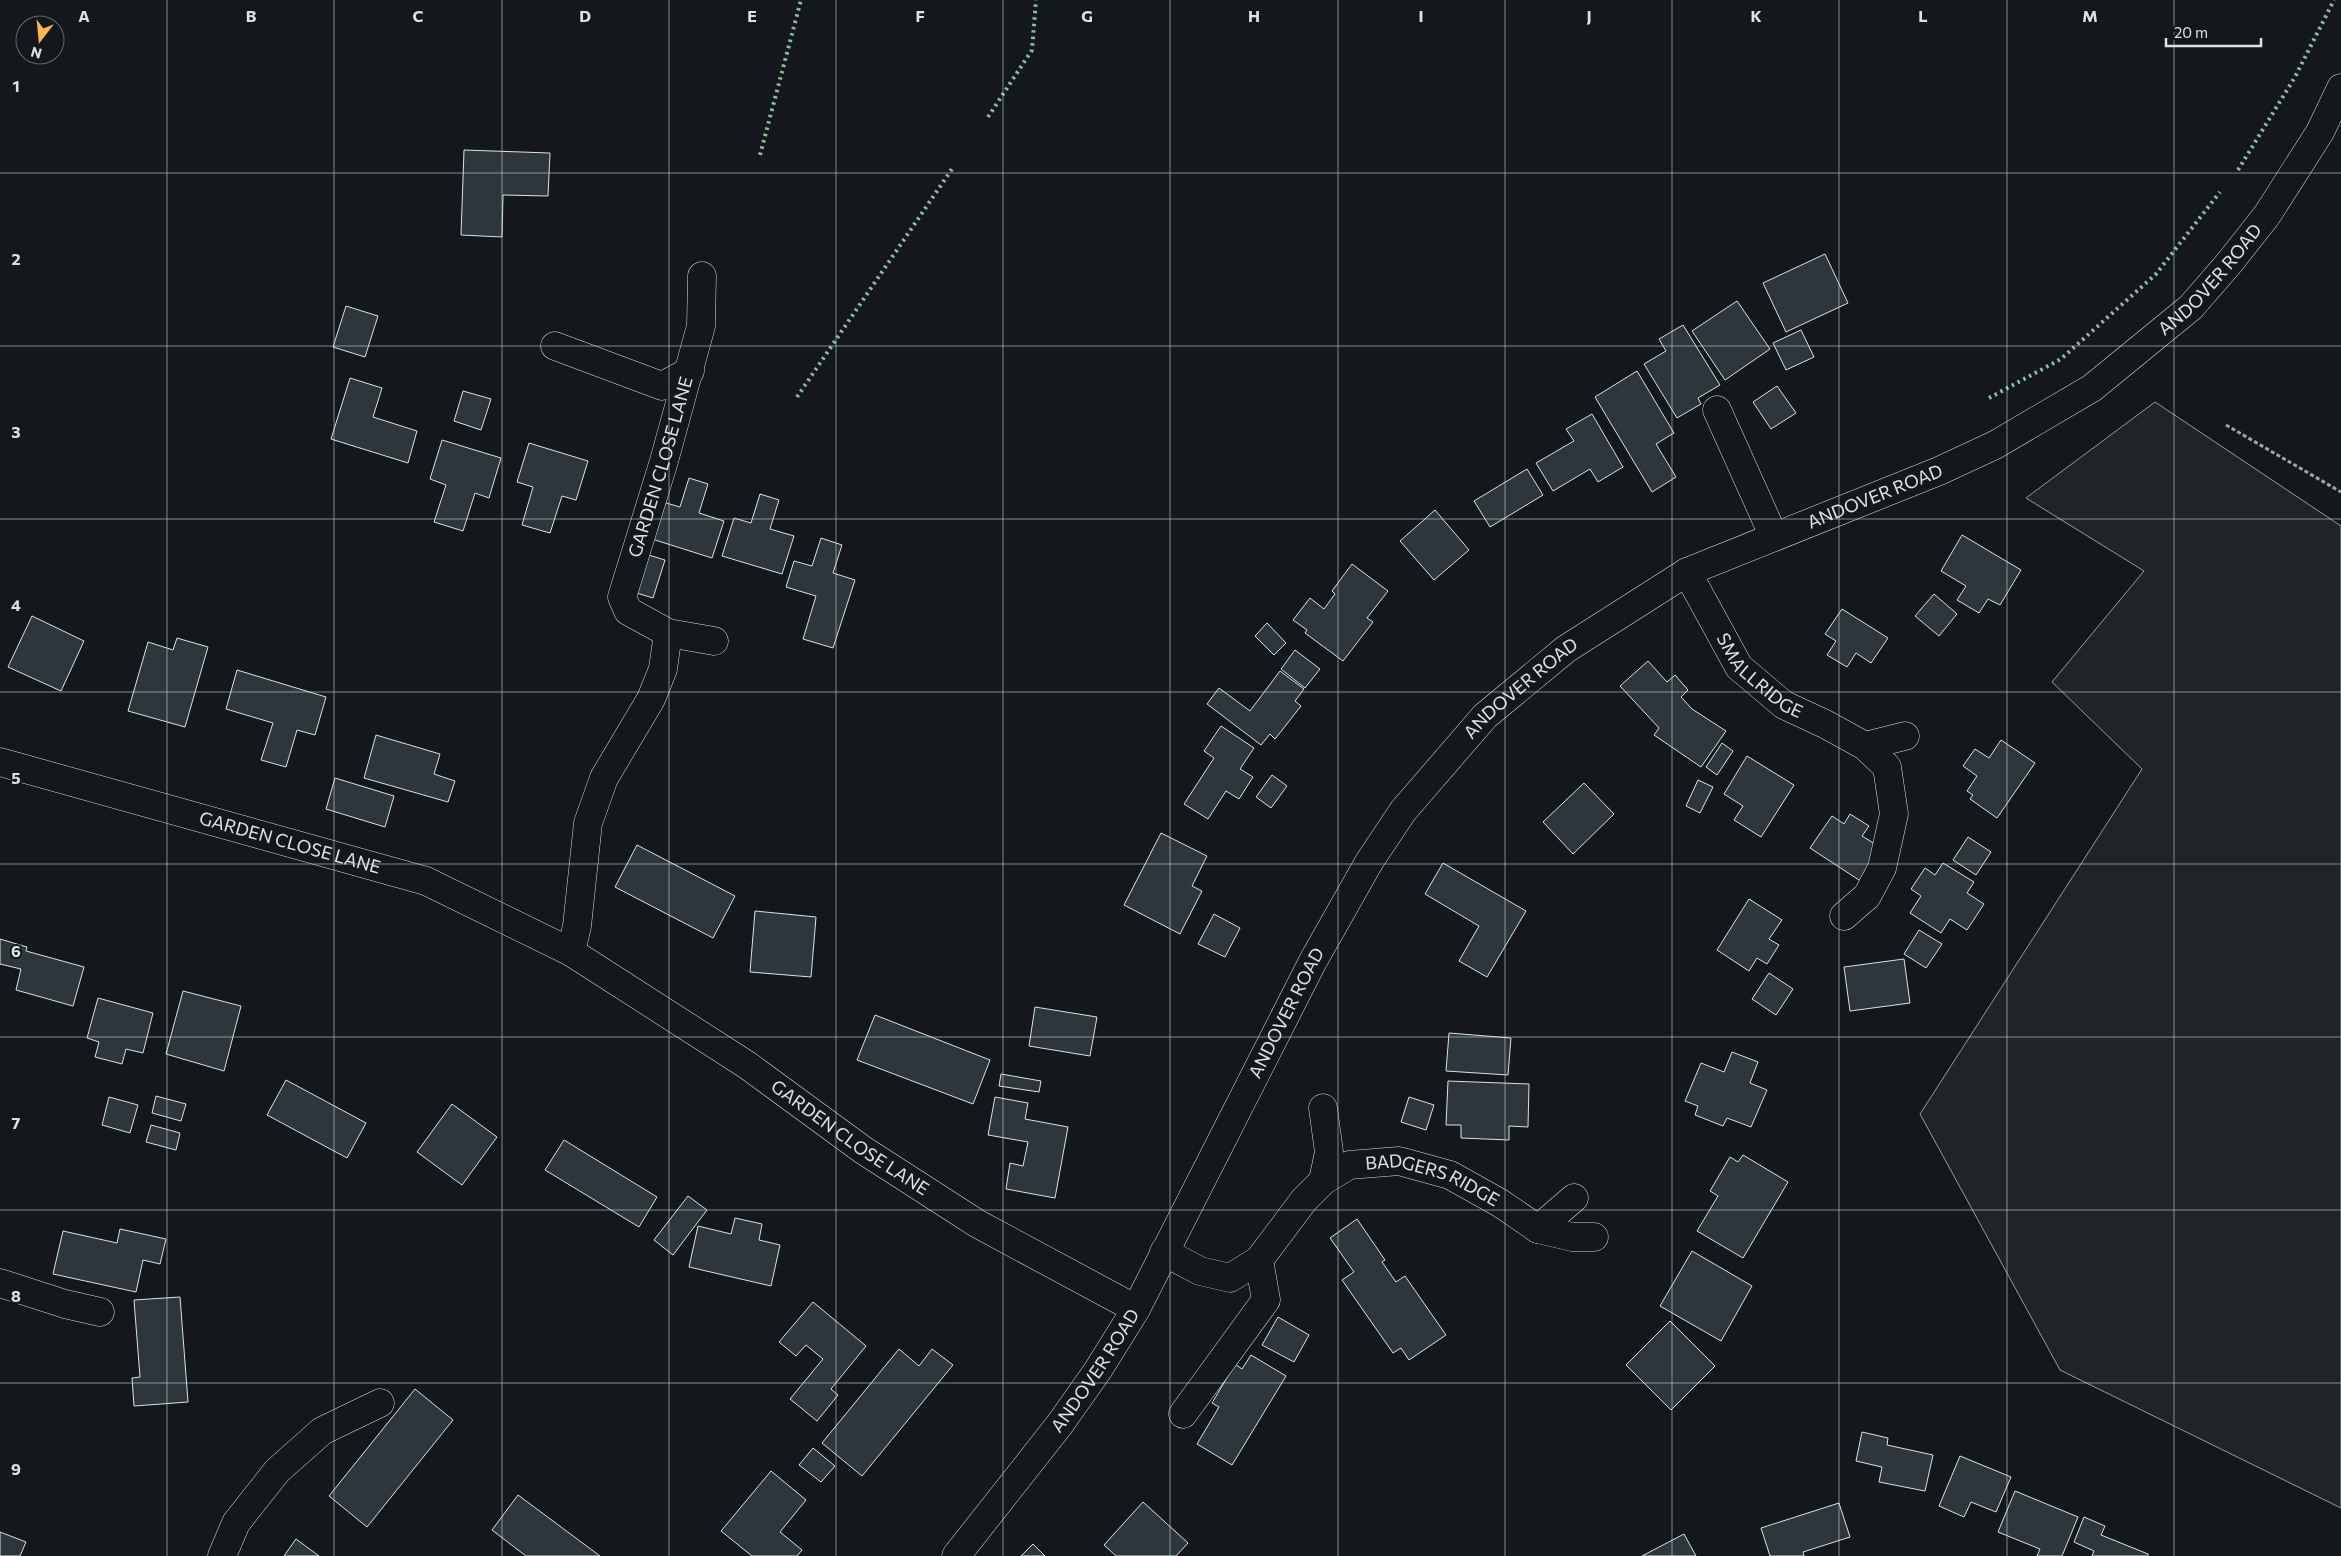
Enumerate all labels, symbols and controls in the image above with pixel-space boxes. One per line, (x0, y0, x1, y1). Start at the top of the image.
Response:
text: A (78, 6, 90, 25)
text: B (246, 6, 257, 25)
text: C (413, 6, 424, 25)
text: D (579, 6, 591, 25)
text: E (747, 6, 757, 25)
text: F (915, 6, 925, 25)
text: G (1081, 6, 1093, 25)
text: H (1248, 6, 1260, 25)
text: I (1418, 6, 1424, 25)
text: J (1586, 6, 1592, 25)
text: K (1750, 6, 1762, 25)
text: L (1918, 6, 1928, 25)
text: M (2082, 6, 2098, 25)
north arrow (15, 15, 65, 65)
scale bar (2166, 15, 2261, 47)
text: 20 m (2174, 23, 2208, 41)
text: N (29, 43, 44, 63)
text: 1 (12, 76, 20, 95)
street label: ANDOVER ROAD (2153, 219, 2266, 339)
text: 2 (11, 249, 21, 268)
street label: GARDEN CLOSE LANE (623, 374, 697, 560)
text: 3 (11, 422, 21, 441)
street label: ANDOVER ROAD (1804, 459, 1945, 533)
text: 4 (11, 595, 21, 614)
street label: SMALLRIDGE (1713, 629, 1807, 722)
street label: ANDOVER ROAD (1458, 632, 1581, 743)
text: 5 (11, 768, 21, 787)
street label: GARDEN CLOSE LANE (197, 806, 383, 878)
text: 6 (11, 941, 21, 960)
street label: ANDOVER ROAD (1243, 943, 1328, 1082)
street label: GARDEN CLOSE LANE (767, 1074, 933, 1200)
text: 7 (12, 1113, 21, 1132)
street label: BADGERS RIDGE (1364, 1149, 1504, 1210)
text: 8 (11, 1286, 21, 1305)
street label: ANDOVER ROAD (1046, 1304, 1143, 1436)
text: 9 (11, 1459, 21, 1478)

